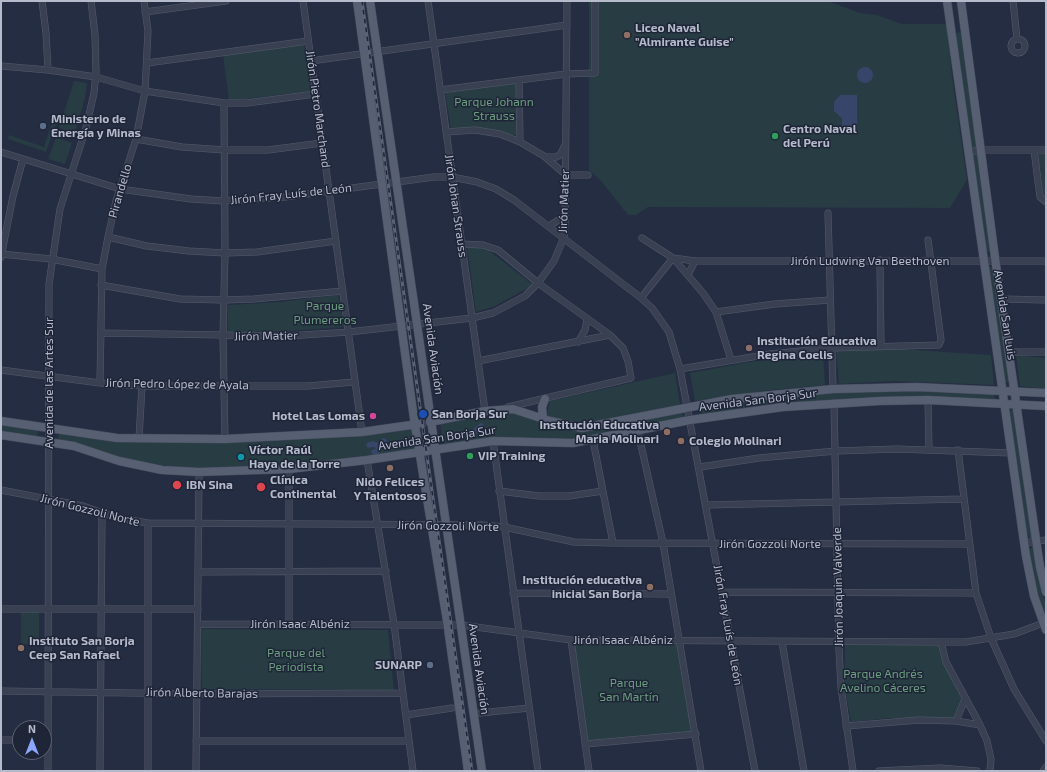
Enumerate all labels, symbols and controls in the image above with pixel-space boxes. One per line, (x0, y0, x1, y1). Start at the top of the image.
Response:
place label: Liceo Naval "Almirante Guise" (635, 21, 734, 49)
marker: Liceo Naval "Almirante Guise" (622, 30, 632, 40)
street label: Jirón Pietro Marchand (303, 49, 333, 169)
park label: Parque Johann Strauss (454, 95, 534, 123)
place label: Ministerio de Energía y Minas (51, 112, 141, 140)
marker: Ministerio de Energía y Minas (38, 121, 48, 131)
place label: Centro Naval del Perú (783, 122, 857, 150)
marker: Centro Naval del Perú (770, 131, 780, 141)
street label: Jirón Johan Strauss (442, 154, 470, 258)
street label: Pirandello (105, 162, 135, 220)
street label: Jirón Matier (556, 169, 572, 233)
street label: Jirón Fray Luís de León (230, 180, 352, 208)
street label: Jirón Ludwing Van Beethoven (791, 254, 949, 268)
street label: Avenida San Luis (991, 269, 1019, 361)
park label: Parque Plumereros (293, 299, 357, 327)
street label: Avenida Aviación (419, 303, 447, 395)
street label: Avenida de las Artes Sur (42, 317, 56, 449)
street label: Jirón Matier (234, 328, 298, 344)
place label: Institución Educativa Regina Coelis (757, 334, 877, 362)
marker: Institución Educativa Regina Coelis (744, 343, 754, 353)
street label: Jirón Pedro López de Ayala (105, 376, 249, 392)
street label: Avenida San Borja Sur (698, 386, 818, 414)
place label: San Borja Sur (432, 407, 508, 421)
marker: San Borja Sur (417, 408, 429, 420)
place label: Hotel Las Lomas (272, 409, 365, 423)
marker: Hotel Las Lomas (368, 411, 378, 421)
place label: Institución Educativa Maria Molinari (539, 418, 659, 446)
street label: Avenida San Borja Sur (377, 423, 497, 453)
marker: Institución Educativa Maria Molinari (662, 427, 672, 437)
place label: Colegio Molinari (689, 434, 782, 448)
marker: Colegio Molinari (676, 436, 686, 446)
place label: Víctor Raúl Haya de la Torre (249, 443, 340, 471)
place label: VIP Training (478, 449, 545, 463)
marker: VIP Training (465, 451, 475, 461)
marker: Víctor Raúl Haya de la Torre (236, 452, 246, 462)
marker: Nido Felices Y Talentosos (385, 463, 395, 473)
place label: Clínica Continental (270, 473, 336, 501)
place label: Nido Felices Y Talentosos (354, 475, 426, 503)
place label: IBN Sina (186, 478, 233, 492)
marker: IBN Sina (171, 479, 183, 491)
marker: Clínica Continental (255, 481, 267, 493)
street label: Jirón Gozzoli Norte (39, 491, 141, 529)
street label: Jirón Gozzoli Norte (397, 518, 499, 534)
street label: Jirón Joaquin Valverde (830, 527, 846, 647)
street label: Jirón Gozzoli Norte (719, 537, 821, 551)
street label: Jirón Fray Luís de León (710, 564, 746, 686)
place label: Institución educativa inicial San Borja (523, 573, 642, 601)
marker: Institución educativa inicial San Borja (645, 582, 655, 592)
street label: Jirón Isaac Albéniz (250, 617, 350, 631)
street label: Avenida Aviación (465, 623, 493, 715)
street label: Jirón Isaac Albéniz (573, 633, 673, 647)
place label: Instituto San Borja Ceep San Rafael (29, 634, 135, 662)
marker: Instituto San Borja Ceep San Rafael (16, 643, 26, 653)
park label: Parque del Periodista (267, 646, 325, 674)
place label: SUNARP (375, 658, 422, 672)
marker: SUNARP (425, 660, 435, 670)
park label: Parque Andrés Avelino Cáceres (840, 667, 926, 695)
park label: Parque San Martín (599, 676, 659, 704)
street label: Jirón Alberto Barajas (146, 685, 258, 701)
north arrow (12, 720, 52, 760)
text: N (28, 722, 36, 735)

